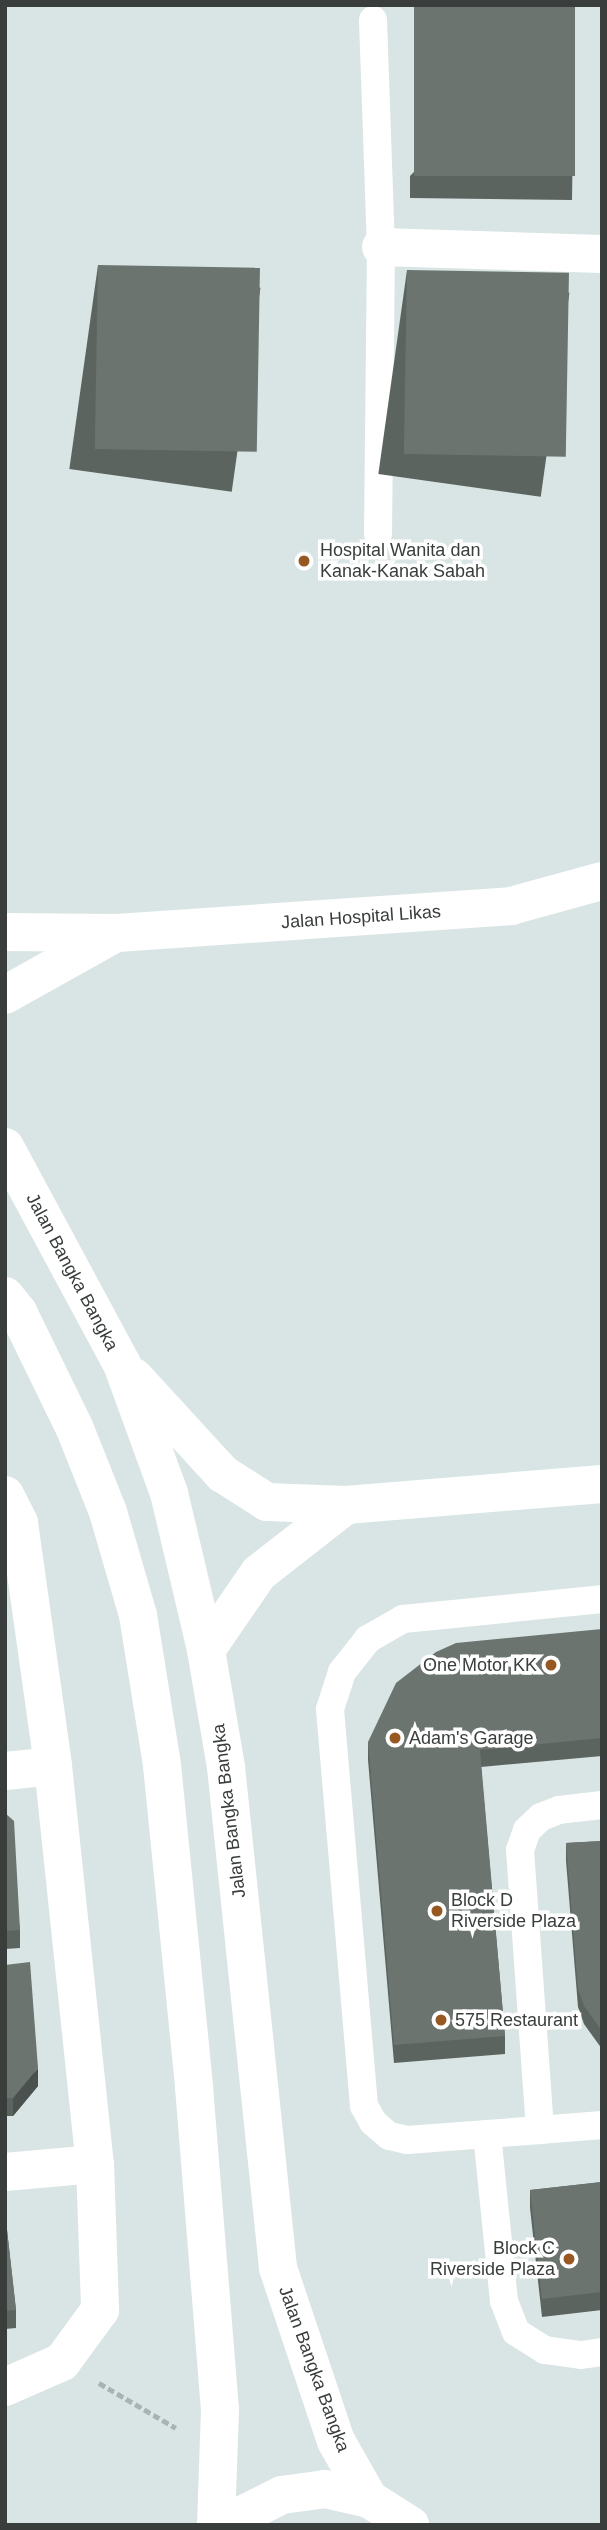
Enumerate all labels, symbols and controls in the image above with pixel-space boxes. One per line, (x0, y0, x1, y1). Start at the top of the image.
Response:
place label: Hospital Wanita dan Kanak-Kanak Sabah (320, 540, 485, 582)
marker: Hospital Wanita dan Kanak-Kanak Sabah (294, 551, 314, 571)
street label: Jalan Hospital Likas (280, 901, 442, 933)
street label: Jalan Bangka Bangka (21, 1190, 123, 1354)
place label: One Motor KK (423, 1654, 537, 1676)
marker: One Motor KK (543, 1657, 559, 1673)
street label: Jalan Bangka Bangka (208, 1723, 250, 1899)
place label: Adam's Garage (409, 1727, 533, 1749)
marker: Adam's Garage (387, 1730, 403, 1746)
place label: Block D Riverside Plaza (451, 1890, 576, 1932)
marker: Block D Riverside Plaza (429, 1903, 445, 1919)
place label: 575 Restaurant (455, 2009, 578, 2031)
marker: 575 Restaurant (433, 2012, 449, 2028)
place label: Block C Riverside Plaza (430, 2238, 555, 2280)
marker: Block C Riverside Plaza (561, 2251, 577, 2267)
street label: Jalan Bangka Bangka (274, 2283, 354, 2455)

